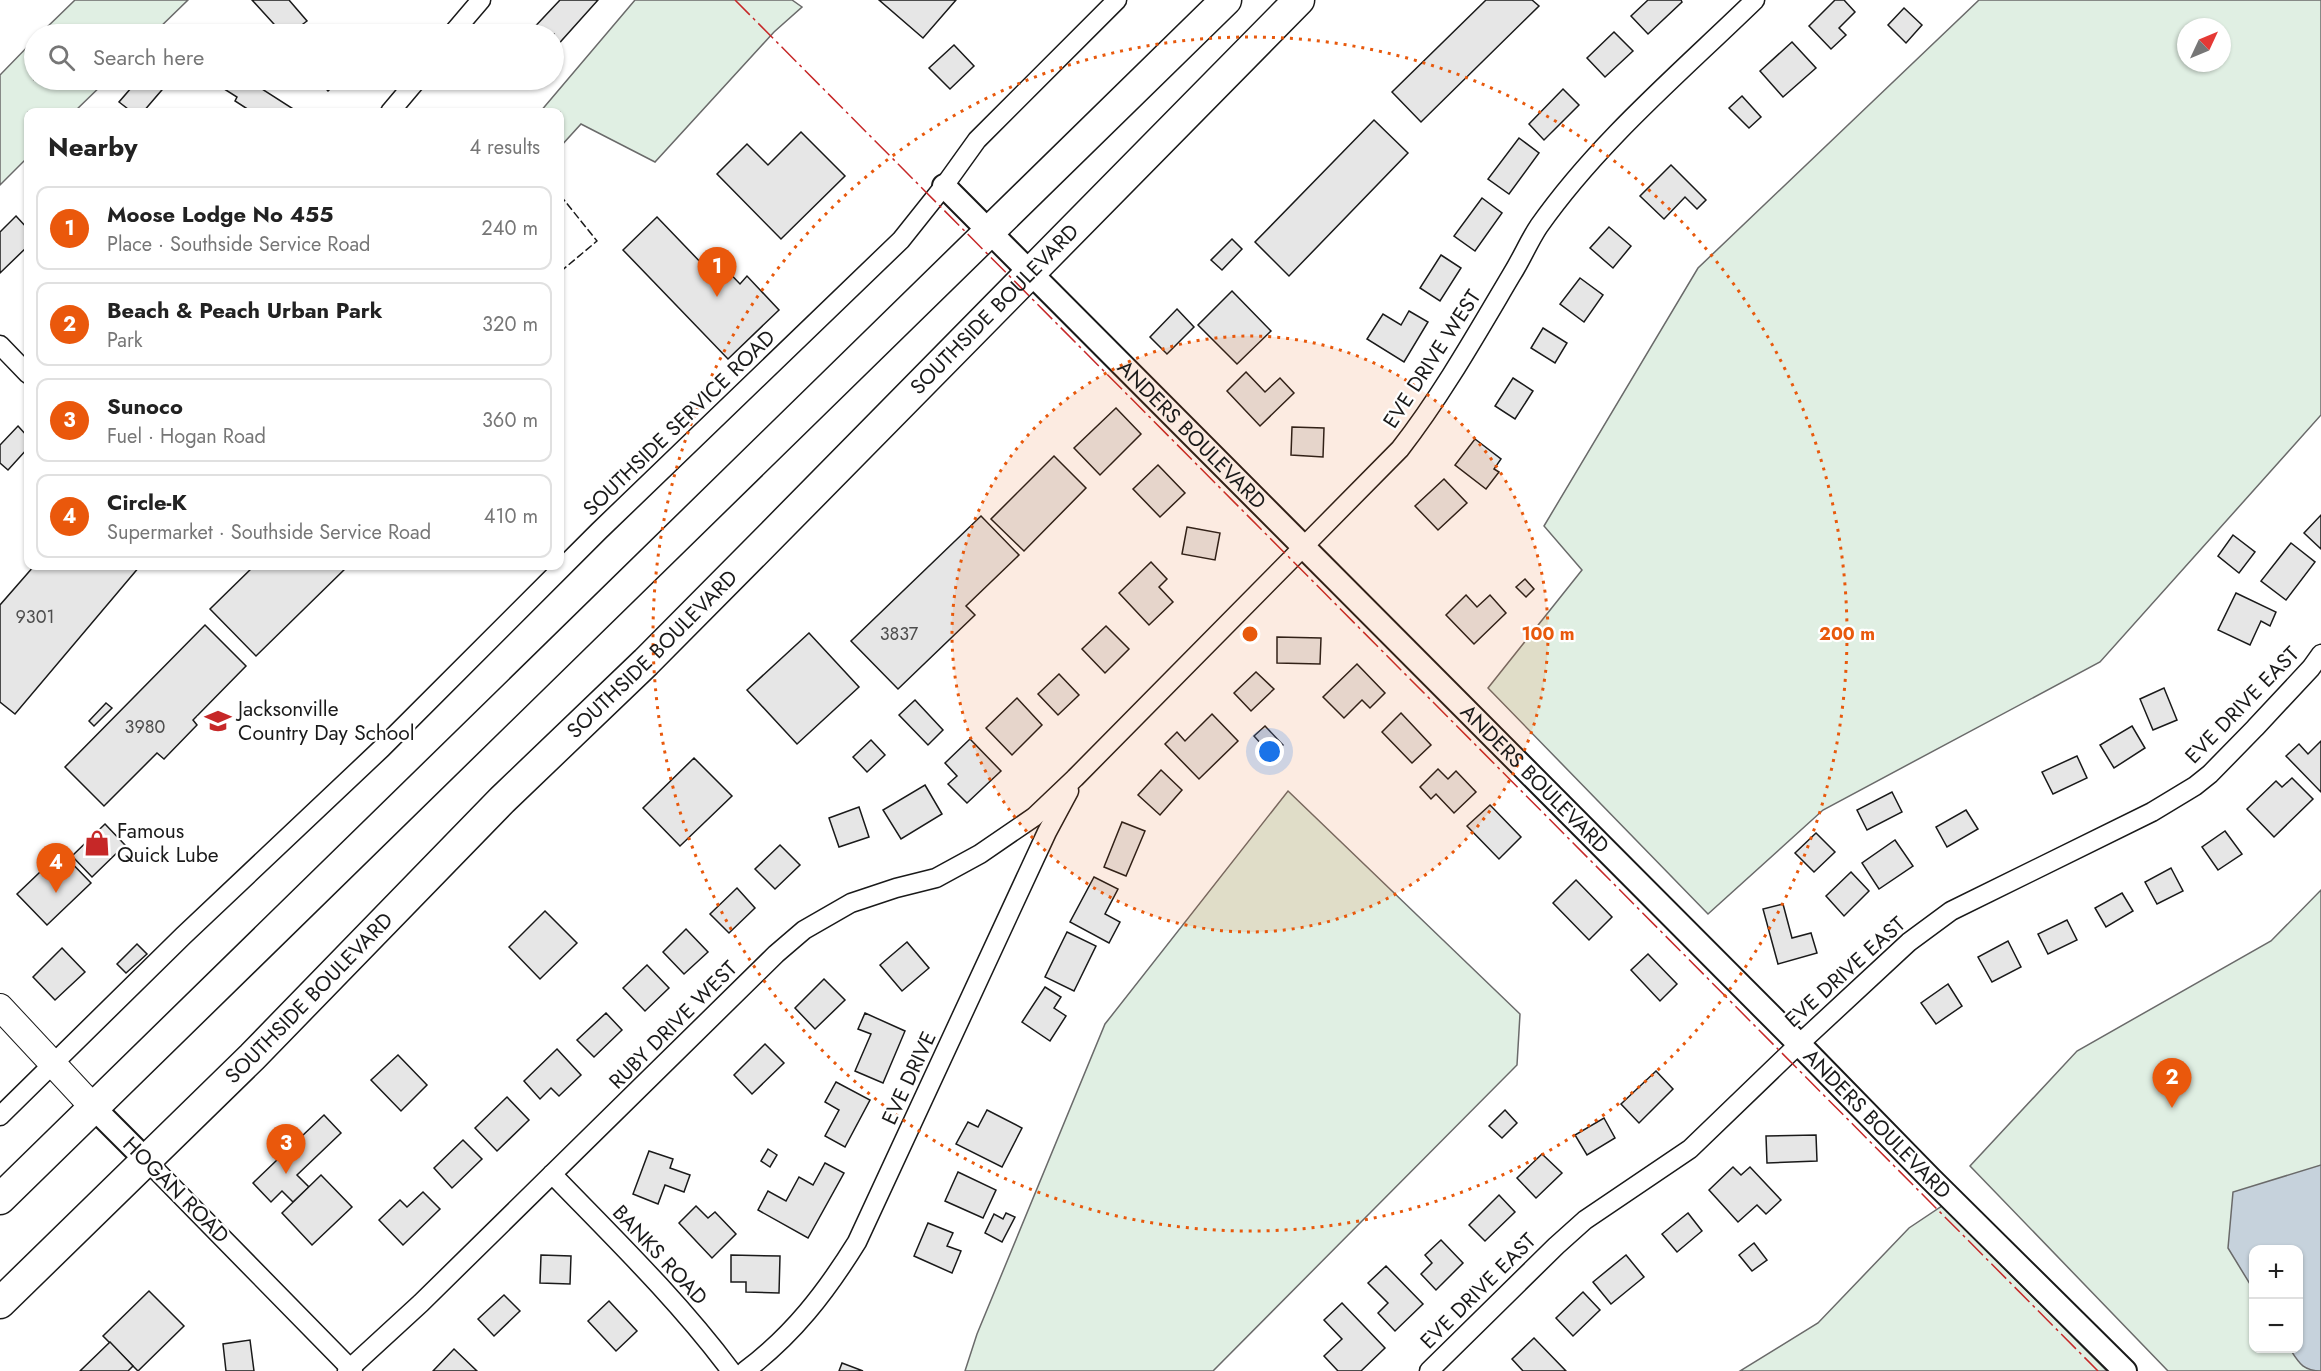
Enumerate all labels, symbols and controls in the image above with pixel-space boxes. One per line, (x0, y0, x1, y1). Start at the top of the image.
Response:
north arrow (2177, 18, 2231, 72)
search box (24, 24, 564, 90)
icon: search (45, 41, 78, 74)
text: Search here (93, 41, 204, 73)
text: Nearby (48, 128, 137, 166)
text: 4 results (469, 133, 540, 162)
text: Moose Lodge No 455 (107, 198, 333, 230)
text: 1 (64, 214, 75, 243)
text: 240 m (481, 214, 538, 243)
street label: SOUTHSIDE BOULEVARD (903, 217, 1085, 401)
text: Place · Southside Service Road (107, 230, 370, 259)
pin: 1 (698, 248, 736, 297)
street label: EVE DRIVE WEST (1376, 284, 1488, 434)
text: Beach & Peach Urban Park (107, 294, 383, 326)
text: 2 (63, 310, 76, 339)
text: 320 m (482, 310, 538, 339)
street label: SOUTHSIDE SERVICE ROAD (576, 323, 782, 523)
text: Park (107, 326, 143, 355)
street label: ANDERS BOULEVARD (1111, 353, 1273, 516)
text: Sunoco (107, 390, 183, 422)
text: 3 (63, 406, 76, 435)
text: 360 m (482, 406, 538, 435)
text: Fuel · Hogan Road (107, 422, 266, 451)
text: Circle-K (107, 486, 187, 518)
text: 4 (63, 502, 76, 531)
text: 410 m (484, 502, 538, 531)
text: Supermarket · Southside Service Road (107, 518, 431, 547)
street label: SOUTHSIDE BOULEVARD (560, 563, 744, 745)
house number: 9301 (15, 604, 55, 630)
house number: 3837 (880, 621, 919, 647)
text: 100 m (1521, 621, 1575, 647)
text: 200 m (1819, 621, 1875, 647)
centre of rings (1240, 624, 1260, 644)
street label: EVE DRIVE EAST (2178, 639, 2306, 770)
place label: Jacksonville Country Day School (235, 694, 414, 748)
street label: ANDERS BOULEVARD (1454, 698, 1616, 860)
school or university icon: Jacksonville Country Day School (203, 706, 233, 736)
house number: 3980 (125, 714, 166, 740)
your location (1255, 737, 1284, 766)
place label: Famous Quick Lube (117, 816, 219, 870)
shop icon: Famous Quick Lube (82, 828, 112, 858)
pin: 4 (36, 844, 76, 893)
street label: SOUTHSIDE BOULEVARD (218, 906, 400, 1091)
street label: EVE DRIVE EAST (1778, 910, 1912, 1034)
street label: RUBY DRIVE WEST (602, 954, 744, 1096)
street label: EVE DRIVE (874, 1026, 944, 1130)
street label: ANDERS BOULEVARD (1797, 1042, 1958, 1206)
pin: 2 (2152, 1058, 2192, 1108)
pin: 3 (266, 1124, 306, 1174)
street label: HOGAN ROAD (116, 1130, 236, 1250)
street label: BANKS ROAD (606, 1198, 714, 1312)
street label: EVE DRIVE EAST (1413, 1226, 1543, 1356)
map controls (2249, 1245, 2303, 1353)
button: + (2249, 1245, 2303, 1299)
button: − (2249, 1299, 2303, 1353)

